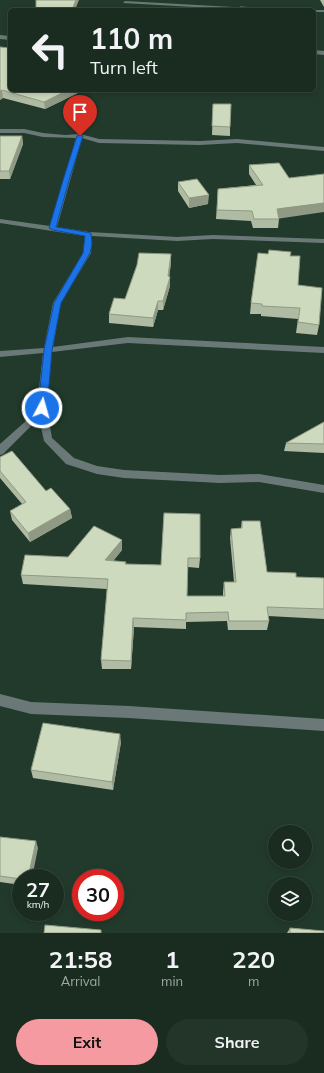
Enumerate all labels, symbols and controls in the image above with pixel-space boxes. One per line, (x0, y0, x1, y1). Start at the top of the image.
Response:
text: 110 m (90, 21, 173, 56)
icon: left (24, 24, 76, 76)
text: Turn left (90, 56, 158, 79)
pin (63, 95, 97, 136)
icon: arrive (69, 101, 91, 123)
position arrow (21, 387, 63, 429)
map controls (268, 825, 312, 921)
button: search (268, 825, 312, 869)
speed limit sign: 30 (72, 869, 124, 921)
text: 27 (26, 877, 50, 902)
button: layers (268, 877, 312, 921)
text: km/h (27, 898, 49, 911)
text: 21:58 (49, 944, 112, 974)
text: 1 (165, 944, 179, 974)
text: 220 (232, 944, 275, 974)
text: Arrival (61, 973, 100, 989)
text: min (161, 973, 183, 989)
text: m (248, 973, 259, 989)
button: Exit (16, 1019, 158, 1065)
button: Share (166, 1019, 308, 1065)

